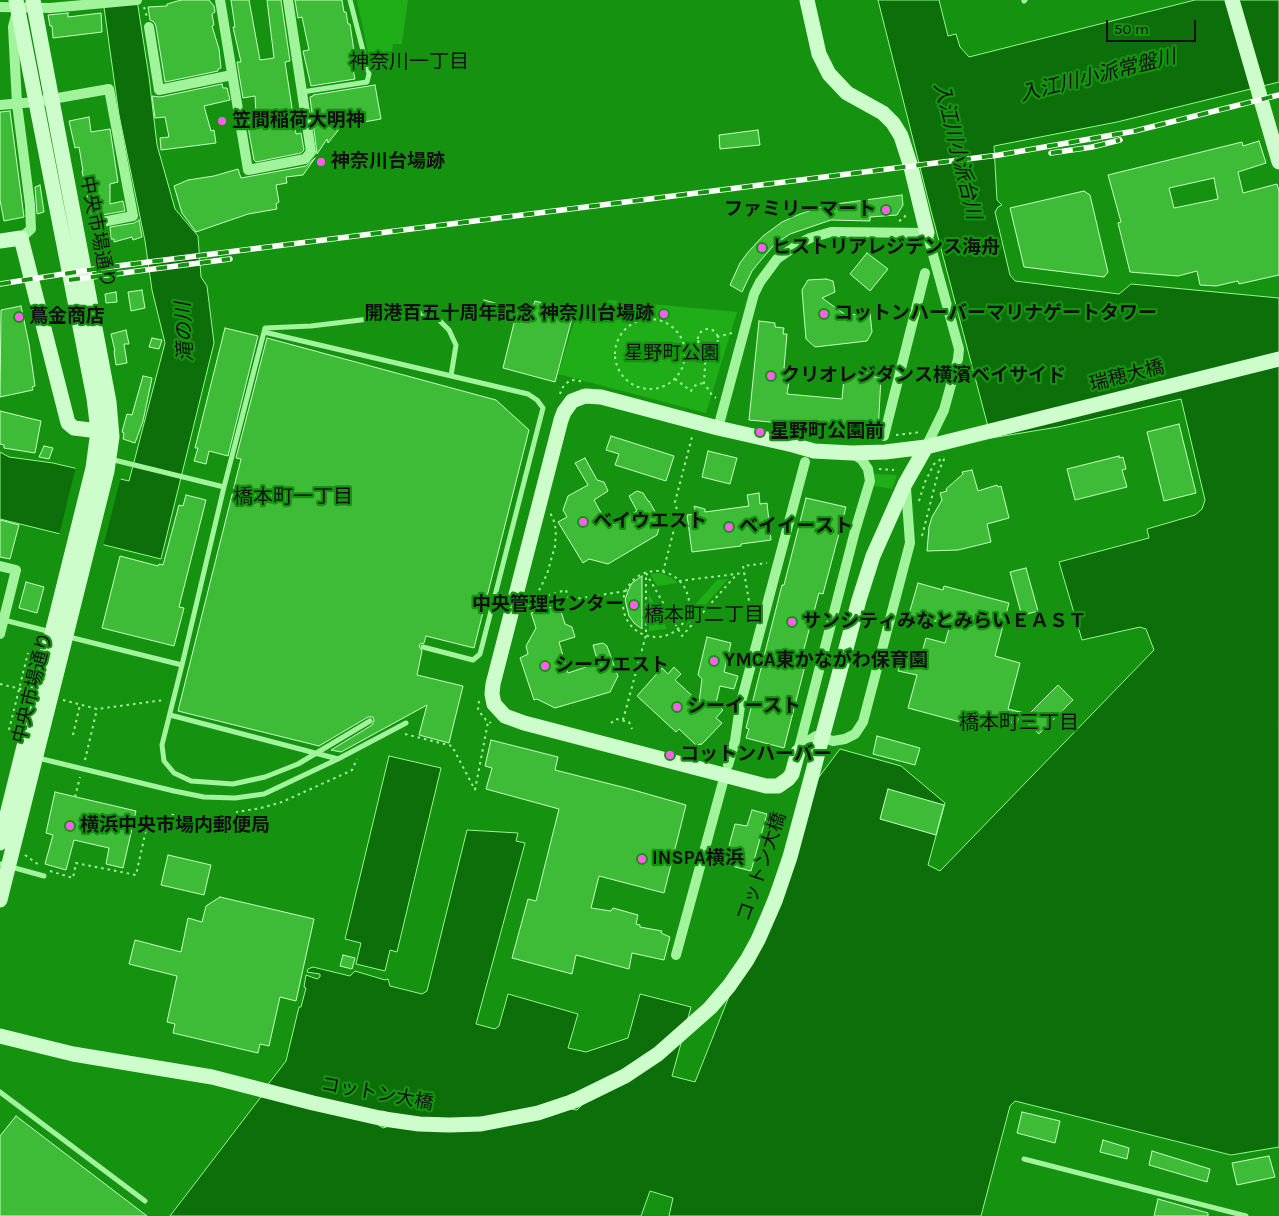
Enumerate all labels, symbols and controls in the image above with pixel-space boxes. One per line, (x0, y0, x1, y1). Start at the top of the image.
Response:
scale bar (1109, 10, 1199, 42)
text: 50 m (1114, 20, 1149, 38)
water label: 入江川小派常盤川 (1017, 45, 1179, 107)
district label: 神奈川一丁目 (349, 50, 469, 74)
water label: 入江川小派台川 (928, 80, 986, 222)
place label: 笠間稲荷大明神 (232, 110, 365, 132)
marker: 笠間稲荷大明神 (216, 115, 228, 127)
place label: 神奈川台場跡 (331, 151, 445, 173)
marker: 神奈川台場跡 (315, 156, 327, 168)
street label: 中央市場通り (75, 174, 119, 290)
place label: ファミリーマート (724, 199, 876, 221)
marker: ファミリーマート (880, 204, 892, 216)
place label: ヒストリアレジデンス海舟 (772, 237, 1000, 259)
marker: ヒストリアレジデンス海舟 (756, 242, 768, 254)
water label: 滝の川 (171, 301, 199, 363)
place label: 開港百五十周年記念 神奈川台場跡 (364, 303, 654, 325)
place label: コットンハーバーマリナゲートタワー (834, 303, 1157, 325)
place label: 蔦金商店 (29, 306, 105, 328)
marker: 開港百五十周年記念 神奈川台場跡 (658, 308, 670, 320)
marker: コットンハーバーマリナゲートタワー (818, 308, 830, 320)
marker: 蔦金商店 (13, 311, 25, 323)
park label: 星野町公園 (625, 343, 719, 365)
street label: 瑞穂大橋 (1087, 356, 1167, 396)
place label: クリオレジダンス横濱ベイサイド (781, 365, 1066, 387)
marker: クリオレジダンス横濱ベイサイド (765, 370, 777, 382)
place label: 星野町公園前 (770, 421, 884, 443)
marker: 星野町公園前 (754, 426, 766, 438)
district label: 橋本町一丁目 (233, 485, 353, 509)
place label: ベイウエスト (593, 511, 707, 533)
marker: ベイウエスト (577, 516, 589, 528)
place label: ベイイースト (739, 516, 853, 538)
marker: ベイイースト (723, 521, 735, 533)
place label: 中央管理センター (472, 594, 624, 616)
marker: 中央管理センター (628, 599, 640, 611)
district label: 橋本町二丁目 (644, 603, 764, 627)
place label: サンシティみなとみらいＥＡＳＴ (802, 611, 1087, 633)
marker: サンシティみなとみらいＥＡＳＴ (786, 616, 798, 628)
street label: 中央市場通り (8, 630, 58, 746)
place label: YMCA東かながわ保育園 (724, 650, 928, 672)
place label: シーウエスト (555, 655, 669, 677)
marker: YMCA東かながわ保育園 (708, 655, 720, 667)
marker: シーウエスト (539, 660, 551, 672)
place label: シーイースト (687, 696, 801, 718)
marker: シーイースト (671, 701, 683, 713)
district label: 橋本町三丁目 (959, 711, 1079, 735)
place label: コットンハーバー (680, 744, 832, 766)
marker: コットンハーバー (664, 749, 676, 761)
street label: コットン大橋 (733, 809, 791, 925)
place label: 横浜中央市場内郵便局 (80, 815, 270, 837)
marker: 横浜中央市場内郵便局 (64, 820, 76, 832)
place label: INSPA横浜 (652, 848, 744, 870)
marker: INSPA横浜 (636, 853, 648, 865)
street label: コットン大橋 (319, 1073, 435, 1115)

